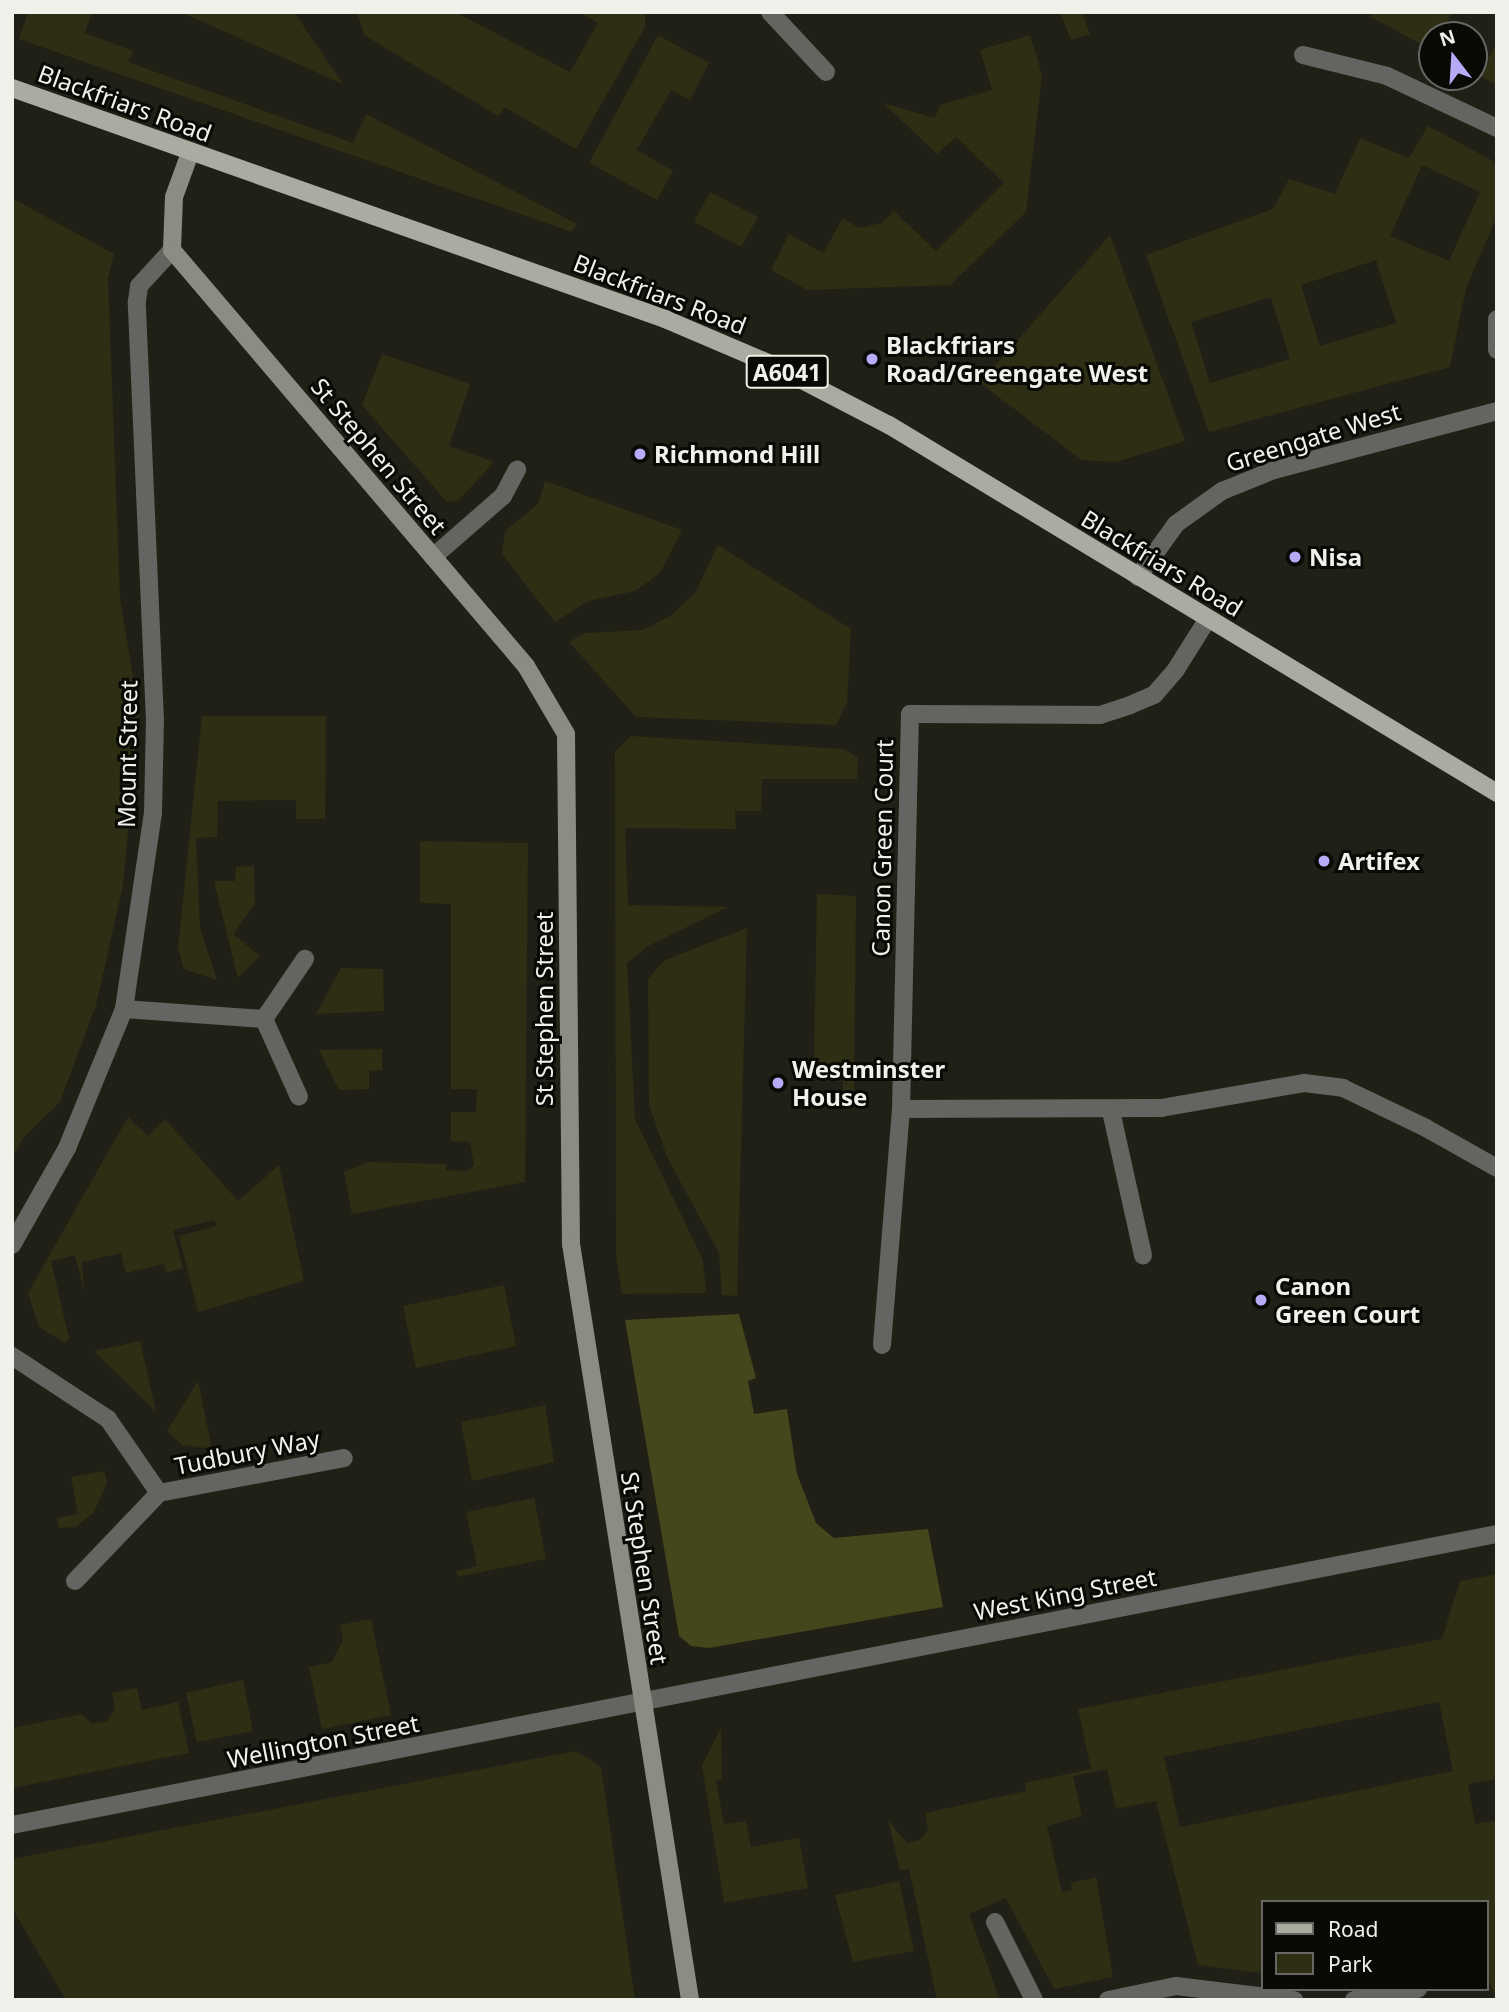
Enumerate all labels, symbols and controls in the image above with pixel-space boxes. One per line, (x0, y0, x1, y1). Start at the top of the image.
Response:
north arrow (1418, 21, 1488, 91)
text: N (1436, 23, 1459, 53)
street label: Blackfriars Road (34, 58, 216, 148)
street label: Blackfriars Road (570, 248, 750, 340)
place label: Blackfriars Road/Greengate West (886, 331, 1148, 387)
marker: Blackfriars Road/Greengate West (864, 351, 880, 367)
road number: A6041 (745, 352, 829, 392)
street label: St Stephen Street (305, 372, 453, 540)
street label: Greengate West (1222, 397, 1404, 477)
place label: Richmond Hill (654, 440, 820, 468)
marker: Richmond Hill (632, 446, 648, 462)
street label: Blackfriars Road (1076, 504, 1248, 622)
place label: Nisa (1309, 543, 1362, 571)
marker: Nisa (1287, 549, 1303, 565)
street label: Mount Street (111, 680, 143, 828)
street label: Canon Green Court (866, 739, 898, 957)
place label: Artifex (1338, 847, 1420, 875)
marker: Artifex (1316, 853, 1332, 869)
street label: St Stephen Street (530, 912, 558, 1106)
place label: Westminster House (792, 1055, 945, 1111)
marker: Westminster House (770, 1075, 786, 1091)
place label: Canon Green Court (1275, 1272, 1420, 1328)
marker: Canon Green Court (1253, 1292, 1269, 1308)
street label: Tudbury Way (172, 1424, 322, 1480)
street label: St Stephen Street (616, 1470, 674, 1666)
street label: West King Street (971, 1562, 1159, 1626)
street label: Wellington Street (225, 1708, 421, 1774)
legend (1260, 1900, 1488, 1991)
text: Road (1328, 1915, 1378, 1943)
text: Park (1328, 1950, 1372, 1978)

